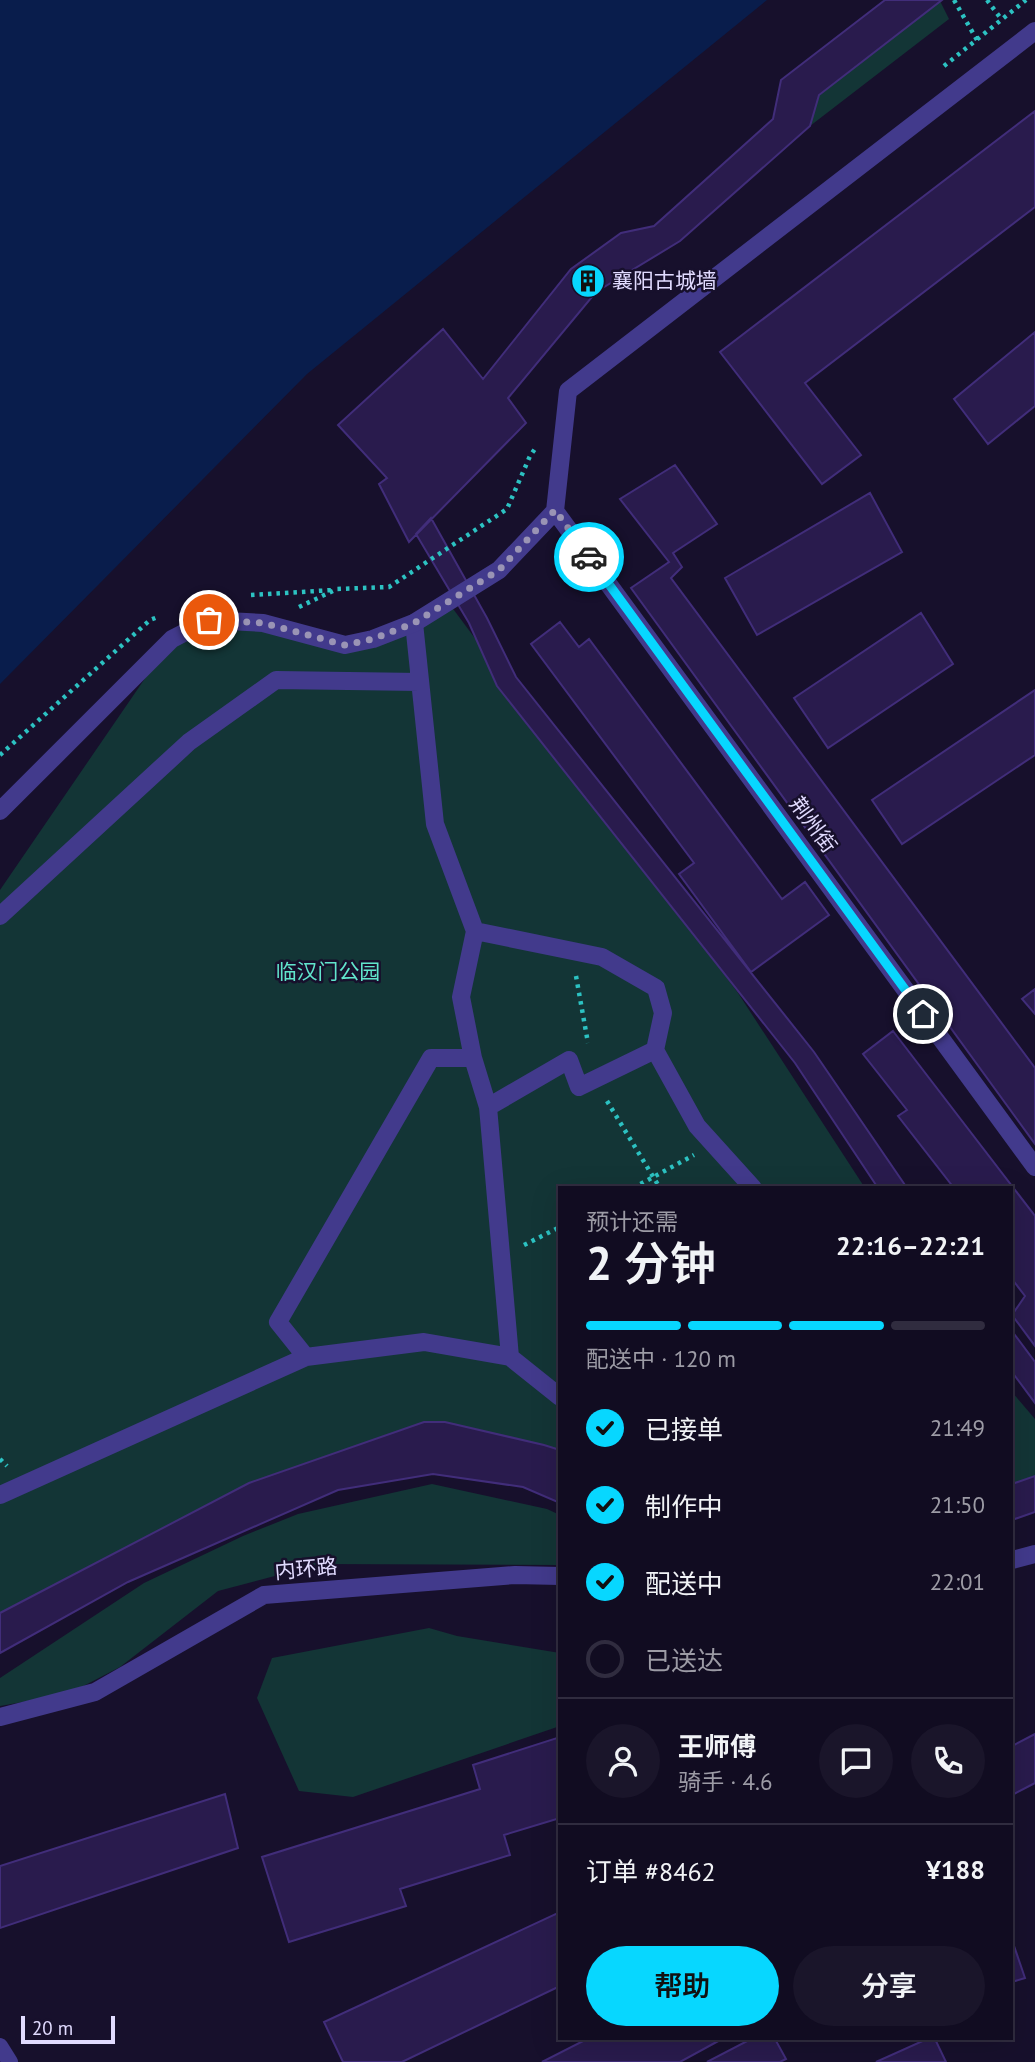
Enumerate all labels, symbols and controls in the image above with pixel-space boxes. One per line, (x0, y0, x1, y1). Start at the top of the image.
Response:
building icon: 襄阳古城墙 (569, 262, 607, 300)
place label: 襄阳古城墙 (612, 267, 717, 294)
courier (554, 522, 624, 592)
icon: car (570, 538, 608, 576)
pin (179, 590, 239, 650)
icon: bag (190, 601, 228, 639)
street label: 荆州街 (784, 791, 843, 858)
park label: 临汉门公园 (276, 958, 381, 985)
pin (893, 984, 953, 1044)
icon: home (904, 995, 942, 1033)
text: 预计还需 (586, 1207, 678, 1236)
text: 22:16–22:21 (836, 1229, 985, 1262)
text: 2 分钟 (586, 1233, 716, 1293)
text: 配送中 · 120 m (586, 1344, 736, 1373)
icon: check (586, 1409, 624, 1447)
text: 已接单 (645, 1413, 723, 1446)
text: 21:49 (930, 1413, 985, 1442)
icon: check (586, 1486, 624, 1524)
text: 制作中 (645, 1490, 723, 1523)
text: 21:50 (930, 1490, 985, 1519)
street label: 内环路 (273, 1552, 339, 1585)
icon: check (586, 1563, 624, 1601)
text: 配送中 (645, 1567, 723, 1600)
text: 22:01 (930, 1567, 985, 1596)
text: 已送达 (645, 1644, 723, 1677)
button: person (586, 1724, 660, 1798)
button: chat (819, 1724, 893, 1798)
button: phone (911, 1724, 985, 1798)
text: 王师傅 (678, 1730, 756, 1763)
text: 骑手 · 4.6 (678, 1767, 772, 1796)
text: ¥188 (926, 1853, 985, 1886)
text: 订单 #8462 (586, 1855, 716, 1888)
button: 帮助 (586, 1946, 779, 2026)
button: 分享 (793, 1946, 985, 2026)
scale bar (21, 2013, 116, 2045)
text: 20 m (32, 2016, 73, 2040)

